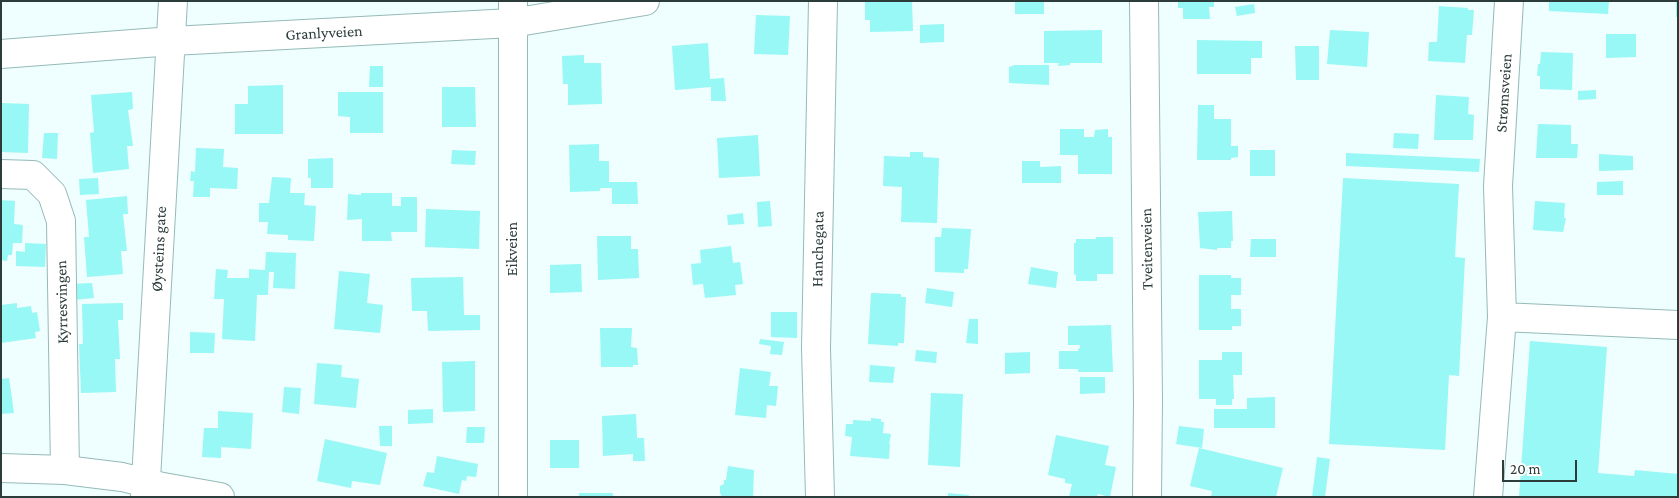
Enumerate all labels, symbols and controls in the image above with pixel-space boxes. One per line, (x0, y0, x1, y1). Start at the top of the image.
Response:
street label: Granlyveien (285, 21, 363, 45)
street label: Strømsveien (1492, 53, 1516, 133)
street label: Øysteins gate (147, 206, 171, 292)
street label: Tveitenveien (1137, 208, 1157, 290)
street label: Hanchegata (808, 211, 828, 287)
street label: Eikveien (502, 222, 522, 276)
street label: Kyrresvingen (52, 260, 72, 344)
scale bar (1504, 450, 1579, 482)
text: 20 m (1510, 461, 1541, 477)

